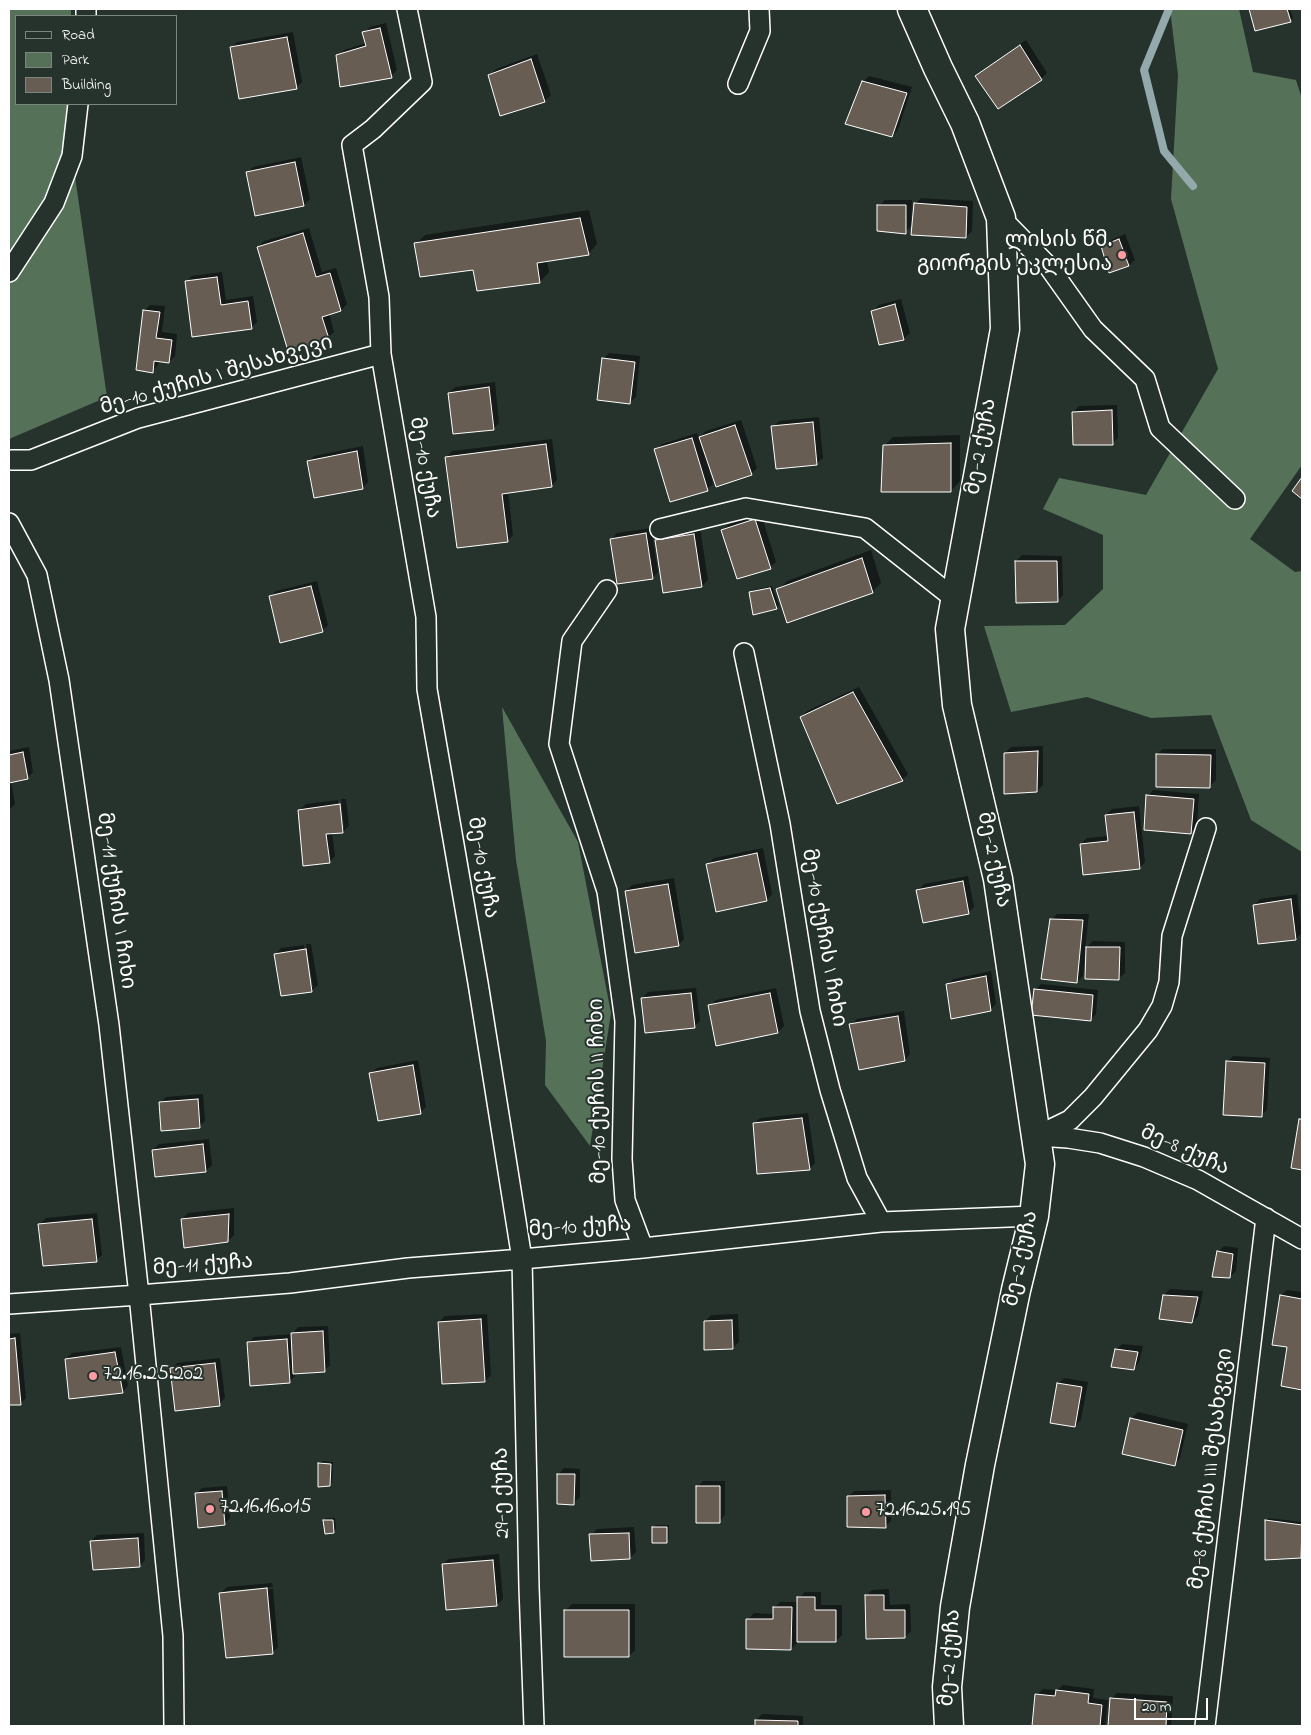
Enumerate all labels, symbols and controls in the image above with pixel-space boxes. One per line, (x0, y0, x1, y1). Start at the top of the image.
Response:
legend (15, 15, 178, 105)
text: Road (62, 24, 95, 46)
text: Park (62, 49, 89, 71)
text: Building (62, 74, 111, 96)
place label: ლისის წმ. გიორგის ეკლესია (917, 230, 1112, 280)
marker: ლისის წმ. გიორგის ეკლესია (1116, 249, 1128, 261)
street label: მე-10 ქუჩის I შესახვევი (98, 332, 336, 422)
street label: მე-2 ქუჩა (962, 397, 1004, 497)
street label: მე-10 ქუჩა (402, 415, 444, 521)
street label: მე-2 ქუჩა (970, 810, 1014, 910)
street label: მე-11 ქუჩის I ჩიხი (89, 811, 139, 991)
street label: მე-10 ქუჩა (460, 815, 502, 921)
street label: მე-10 ქუჩის I ჩიხი (794, 847, 850, 1029)
street label: მე-10 ქუჩის II ჩიხი (586, 998, 614, 1184)
street label: მე-8 ქუჩა (1136, 1121, 1232, 1183)
street label: მე-2 ქუჩა (1001, 1209, 1045, 1309)
street label: მე-10 ქუჩა (528, 1214, 632, 1244)
street label: მე-11 ქუჩა (152, 1251, 254, 1283)
street label: მე-8 ქუჩის III შესახვევი (1186, 1347, 1240, 1591)
place label: 72.16.25.202 (103, 1363, 203, 1389)
marker: 72.16.25.202 (87, 1370, 99, 1382)
street label: 29-ე ქუჩა (491, 1447, 517, 1539)
place label: 72.16.16.015 (220, 1496, 312, 1522)
place label: 72.16.25.195 (876, 1499, 971, 1525)
marker: 72.16.16.015 (204, 1503, 216, 1515)
marker: 72.16.25.195 (860, 1506, 872, 1518)
street label: მე-2 ქუჩა (936, 1609, 968, 1707)
scale bar (1136, 1688, 1210, 1720)
text: 20 m (1142, 1696, 1171, 1718)

